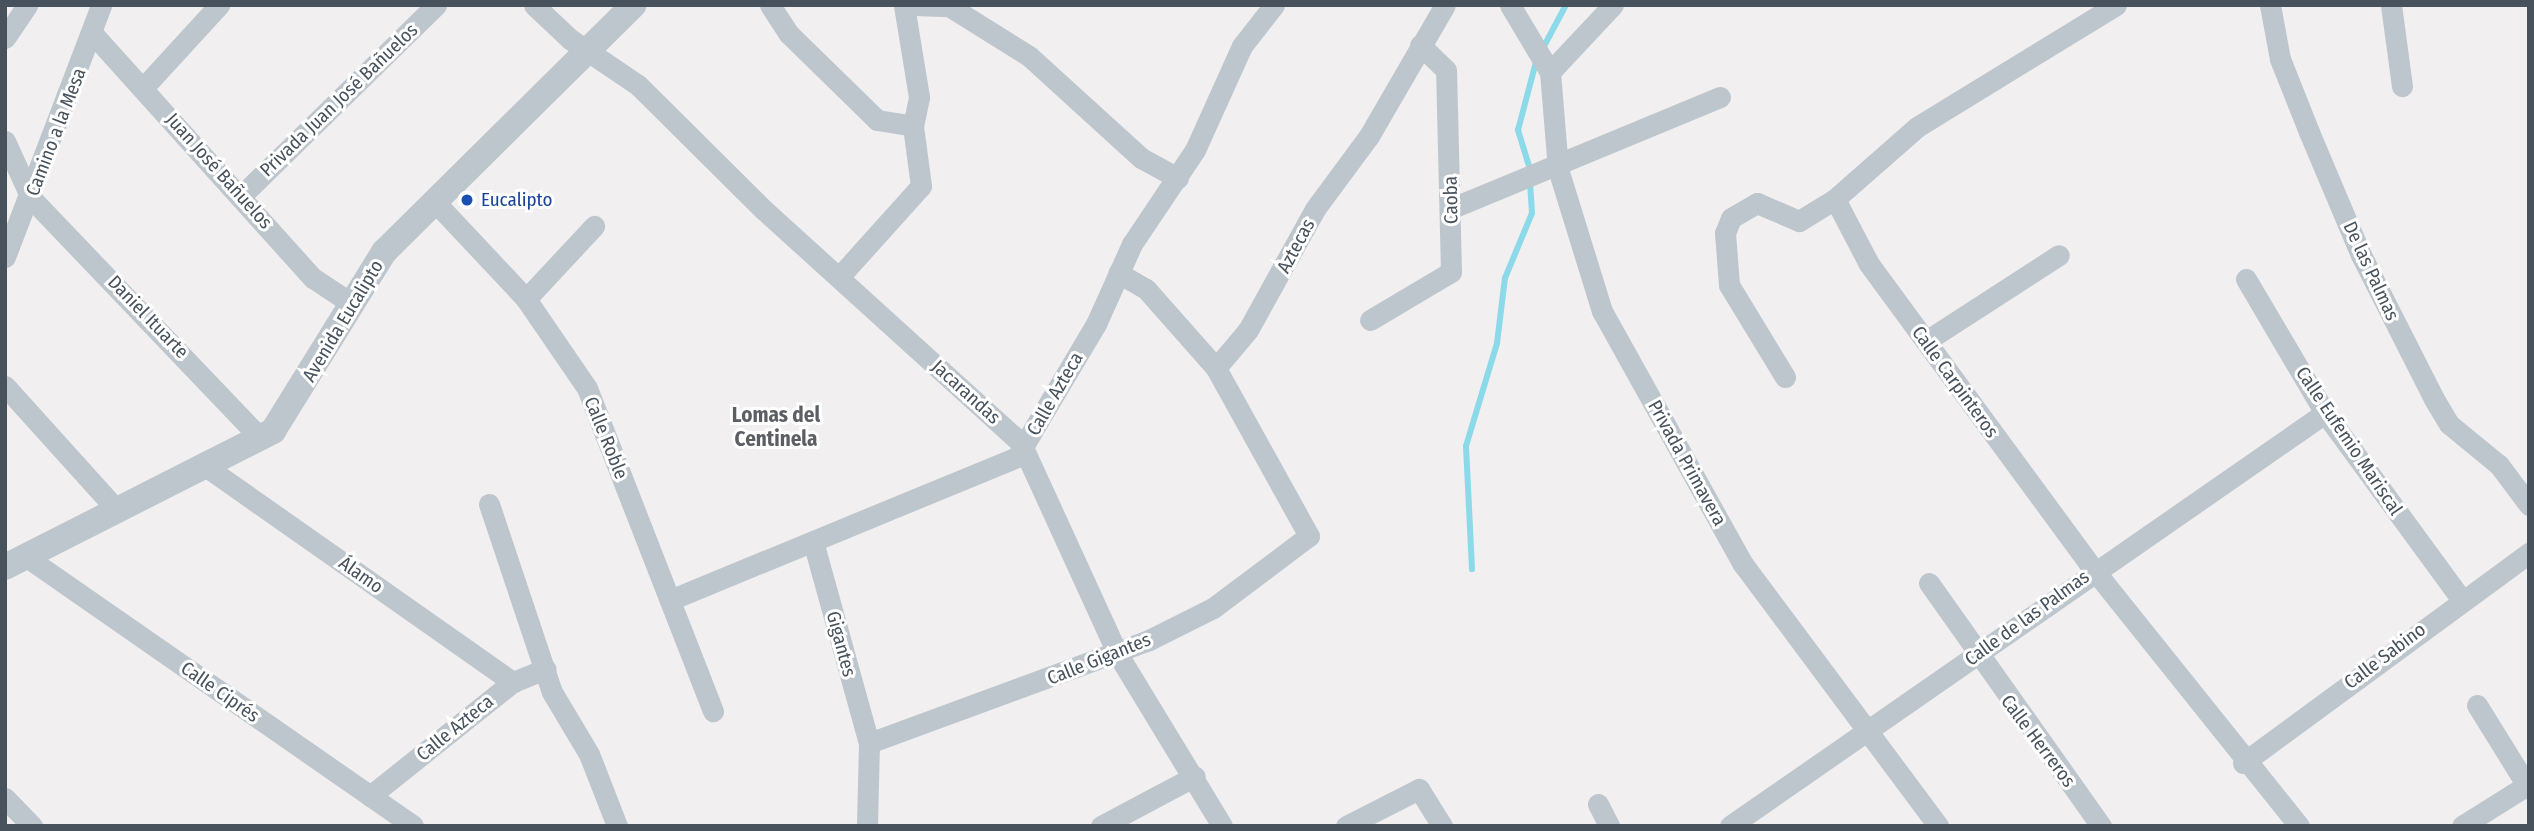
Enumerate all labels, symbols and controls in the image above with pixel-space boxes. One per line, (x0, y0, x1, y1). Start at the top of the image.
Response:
street label: Privada Juan José Bañuelos (255, 19, 423, 181)
street label: Camino a la Mesa (21, 65, 91, 199)
street label: Juan José Bañuelos (161, 108, 277, 234)
street label: Caoba (1439, 176, 1463, 224)
place label: Eucalipto (481, 189, 552, 211)
marker: Eucalipto (459, 192, 475, 208)
street label: Aztecas (1272, 215, 1320, 277)
street label: De las Palmas (2338, 218, 2404, 324)
street label: Avenida Eucalipto (298, 256, 388, 386)
street label: Daniel Ituarte (103, 271, 193, 363)
street label: Calle Carpinteros (1907, 322, 2003, 442)
street label: Calle Azteca (1022, 348, 1088, 440)
street label: Jacarandas (927, 355, 1005, 429)
street label: Calle Eufemio Mariscal (2291, 362, 2407, 520)
street label: Calle Roble (579, 393, 633, 483)
street label: Privada Primavera (1643, 396, 1731, 530)
district label: Lomas del Centinela (732, 402, 820, 452)
street label: Álamo (334, 552, 388, 598)
street label: Calle de las Palmas (1960, 565, 2094, 671)
street label: Gigantes (821, 609, 861, 679)
street label: Calle Sabino (2340, 618, 2430, 694)
street label: Calle Gigantes (1044, 628, 1154, 690)
street label: Calle Ciprés (176, 657, 264, 727)
street label: Calle Azteca (412, 690, 498, 766)
street label: Calle Herreros (1996, 690, 2080, 792)

